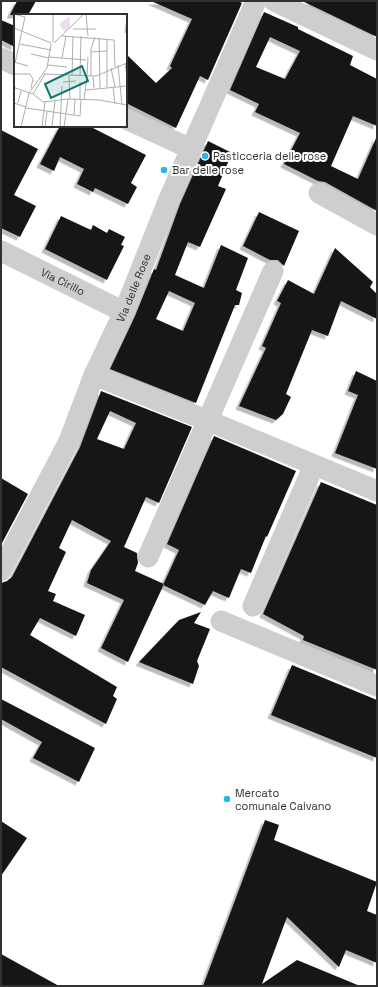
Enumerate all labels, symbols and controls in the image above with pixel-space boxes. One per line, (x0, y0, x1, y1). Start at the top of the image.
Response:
inset map (14, 14, 127, 127)
place label: Pasticceria delle rose (213, 149, 326, 163)
marker: Pasticceria delle rose (200, 151, 210, 161)
place label: Bar delle rose (172, 163, 244, 177)
marker: Bar delle rose (159, 165, 169, 175)
street label: Via delle Rose (113, 251, 154, 325)
street label: Via Cirillo (38, 265, 87, 299)
place label: Mercato comunale Caivano (235, 786, 331, 813)
marker: Mercato comunale Caivano (222, 794, 232, 804)

